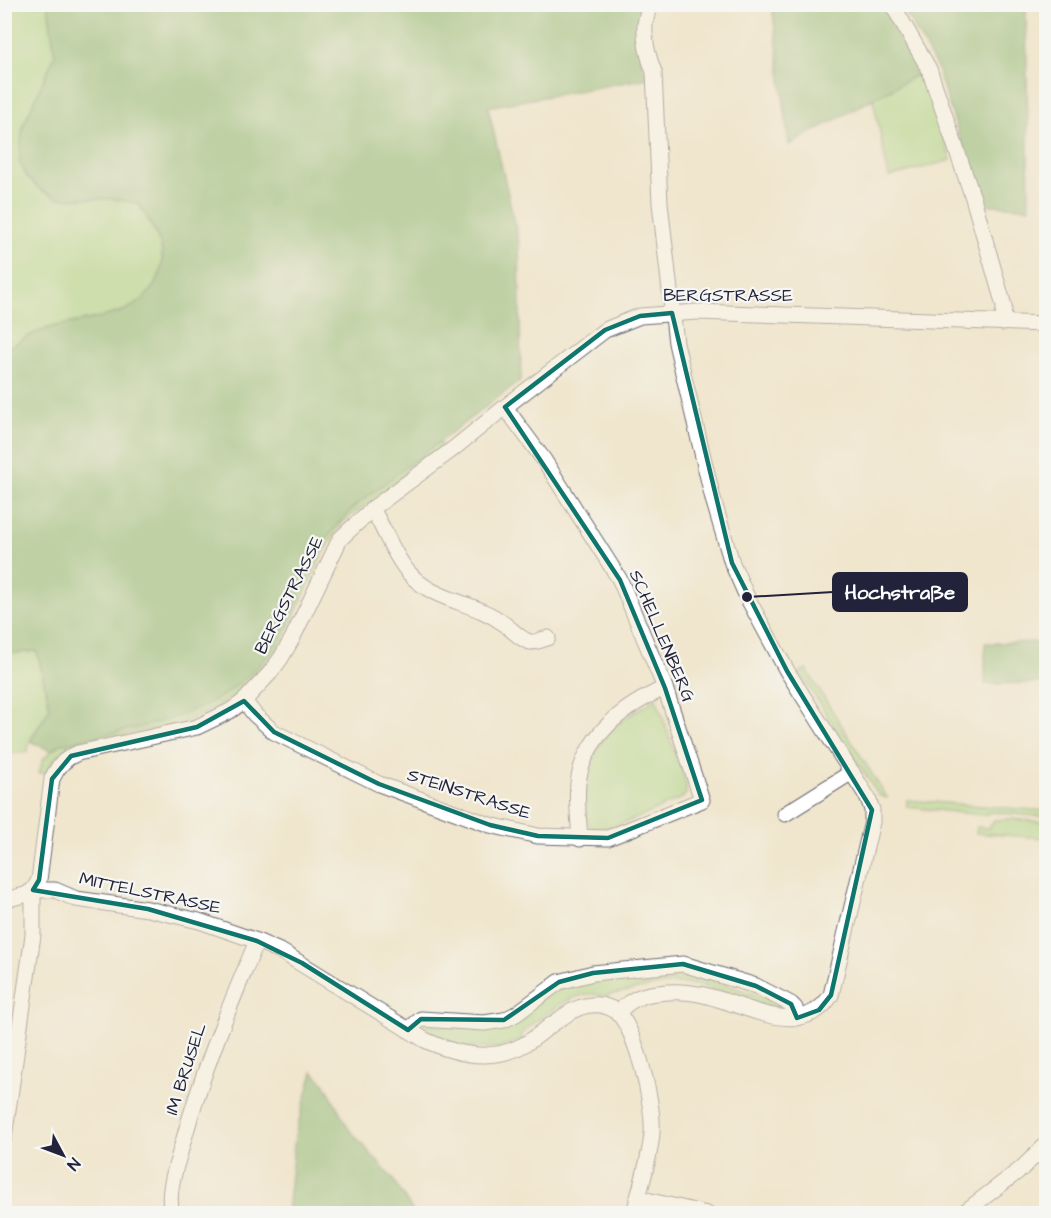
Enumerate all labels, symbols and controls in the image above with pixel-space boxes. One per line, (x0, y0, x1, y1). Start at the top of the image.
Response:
street label: BERGSTRASSE (663, 283, 793, 308)
street label: BERGSTRASSE (248, 531, 330, 658)
street label: SCHELLENBERG (623, 566, 701, 706)
callout: Hochstraße (833, 573, 967, 611)
text: Hochstraße (845, 579, 955, 607)
street label: STEINSTRASSE (404, 762, 534, 826)
street label: MITTELSTRASSE (77, 866, 223, 920)
street label: IM BRUSEL (159, 1019, 213, 1118)
north arrow (33, 1125, 93, 1185)
text: N (62, 1153, 85, 1175)

